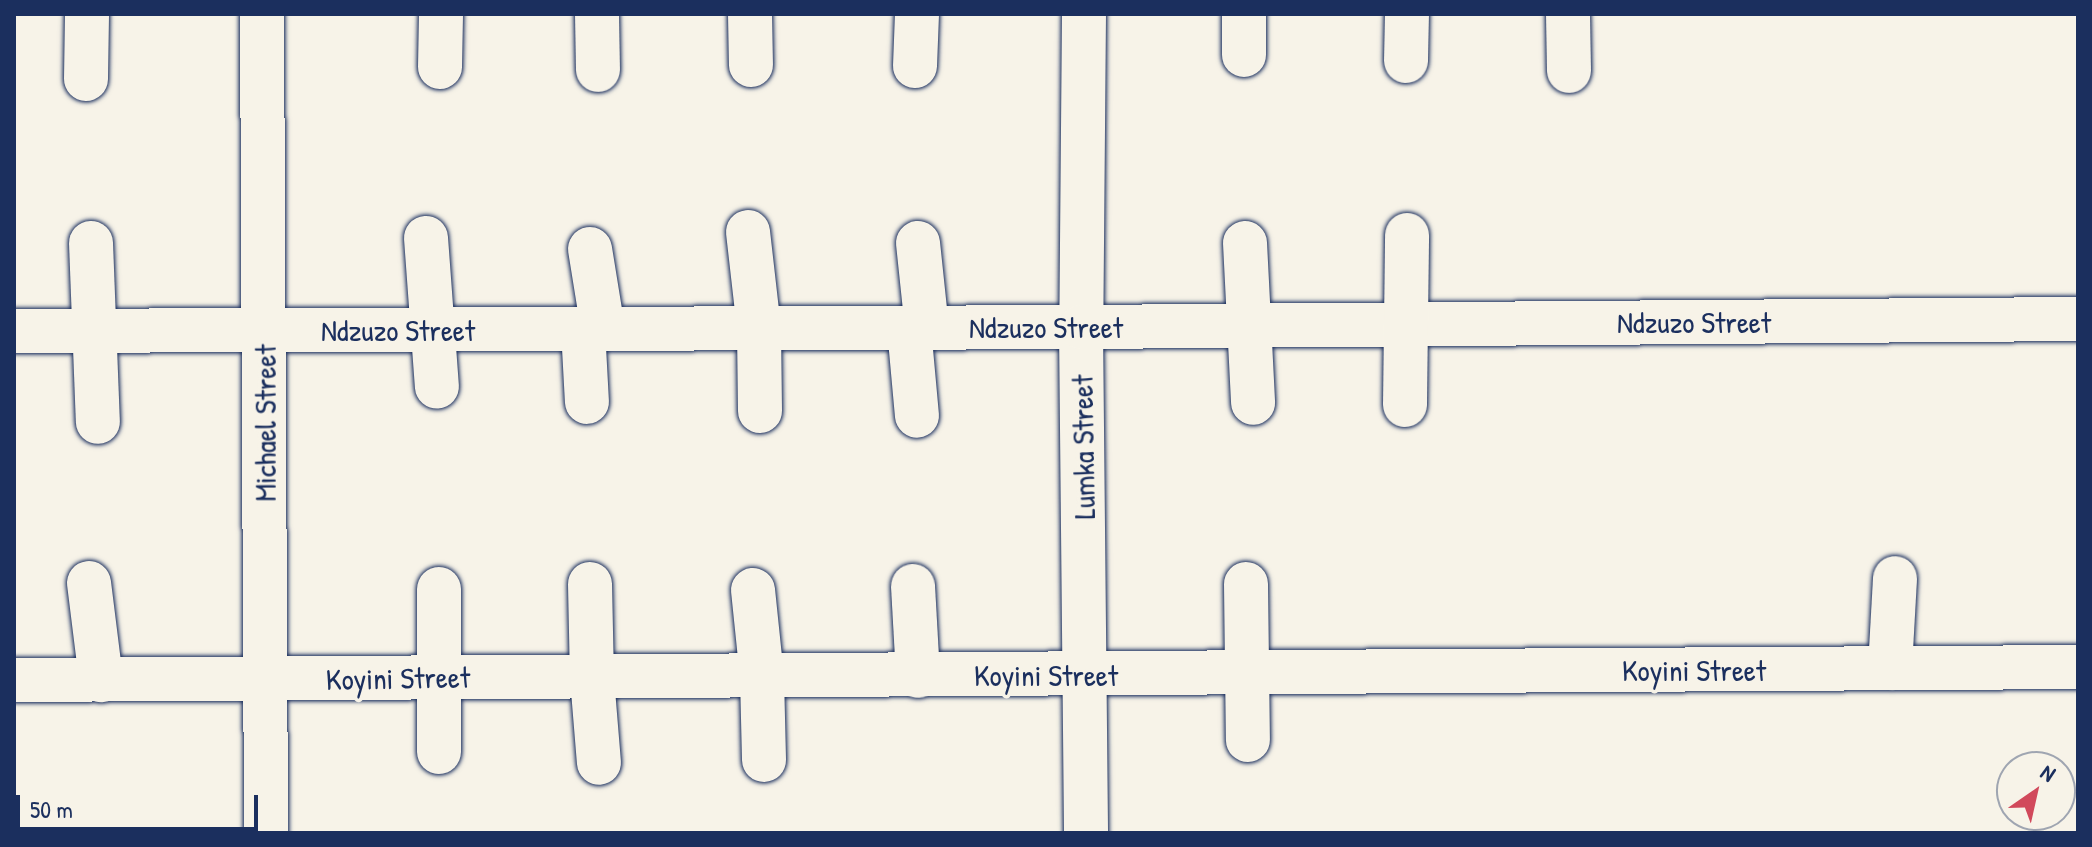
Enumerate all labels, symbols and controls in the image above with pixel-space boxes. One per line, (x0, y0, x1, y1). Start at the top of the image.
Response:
street label: Ndzuzo Street (1617, 304, 1771, 340)
street label: Ndzuzo Street (969, 309, 1123, 345)
street label: Ndzuzo Street (321, 312, 475, 348)
street label: Michael Street (247, 344, 283, 502)
street label: Lumka Street (1064, 374, 1102, 520)
street label: Koyini Street (1622, 652, 1766, 688)
street label: Koyini Street (974, 657, 1118, 693)
street label: Koyini Street (326, 659, 470, 697)
north arrow (1996, 751, 2076, 831)
text: N (2035, 757, 2062, 788)
scale bar (20, 779, 262, 829)
text: 50 m (30, 793, 73, 825)

